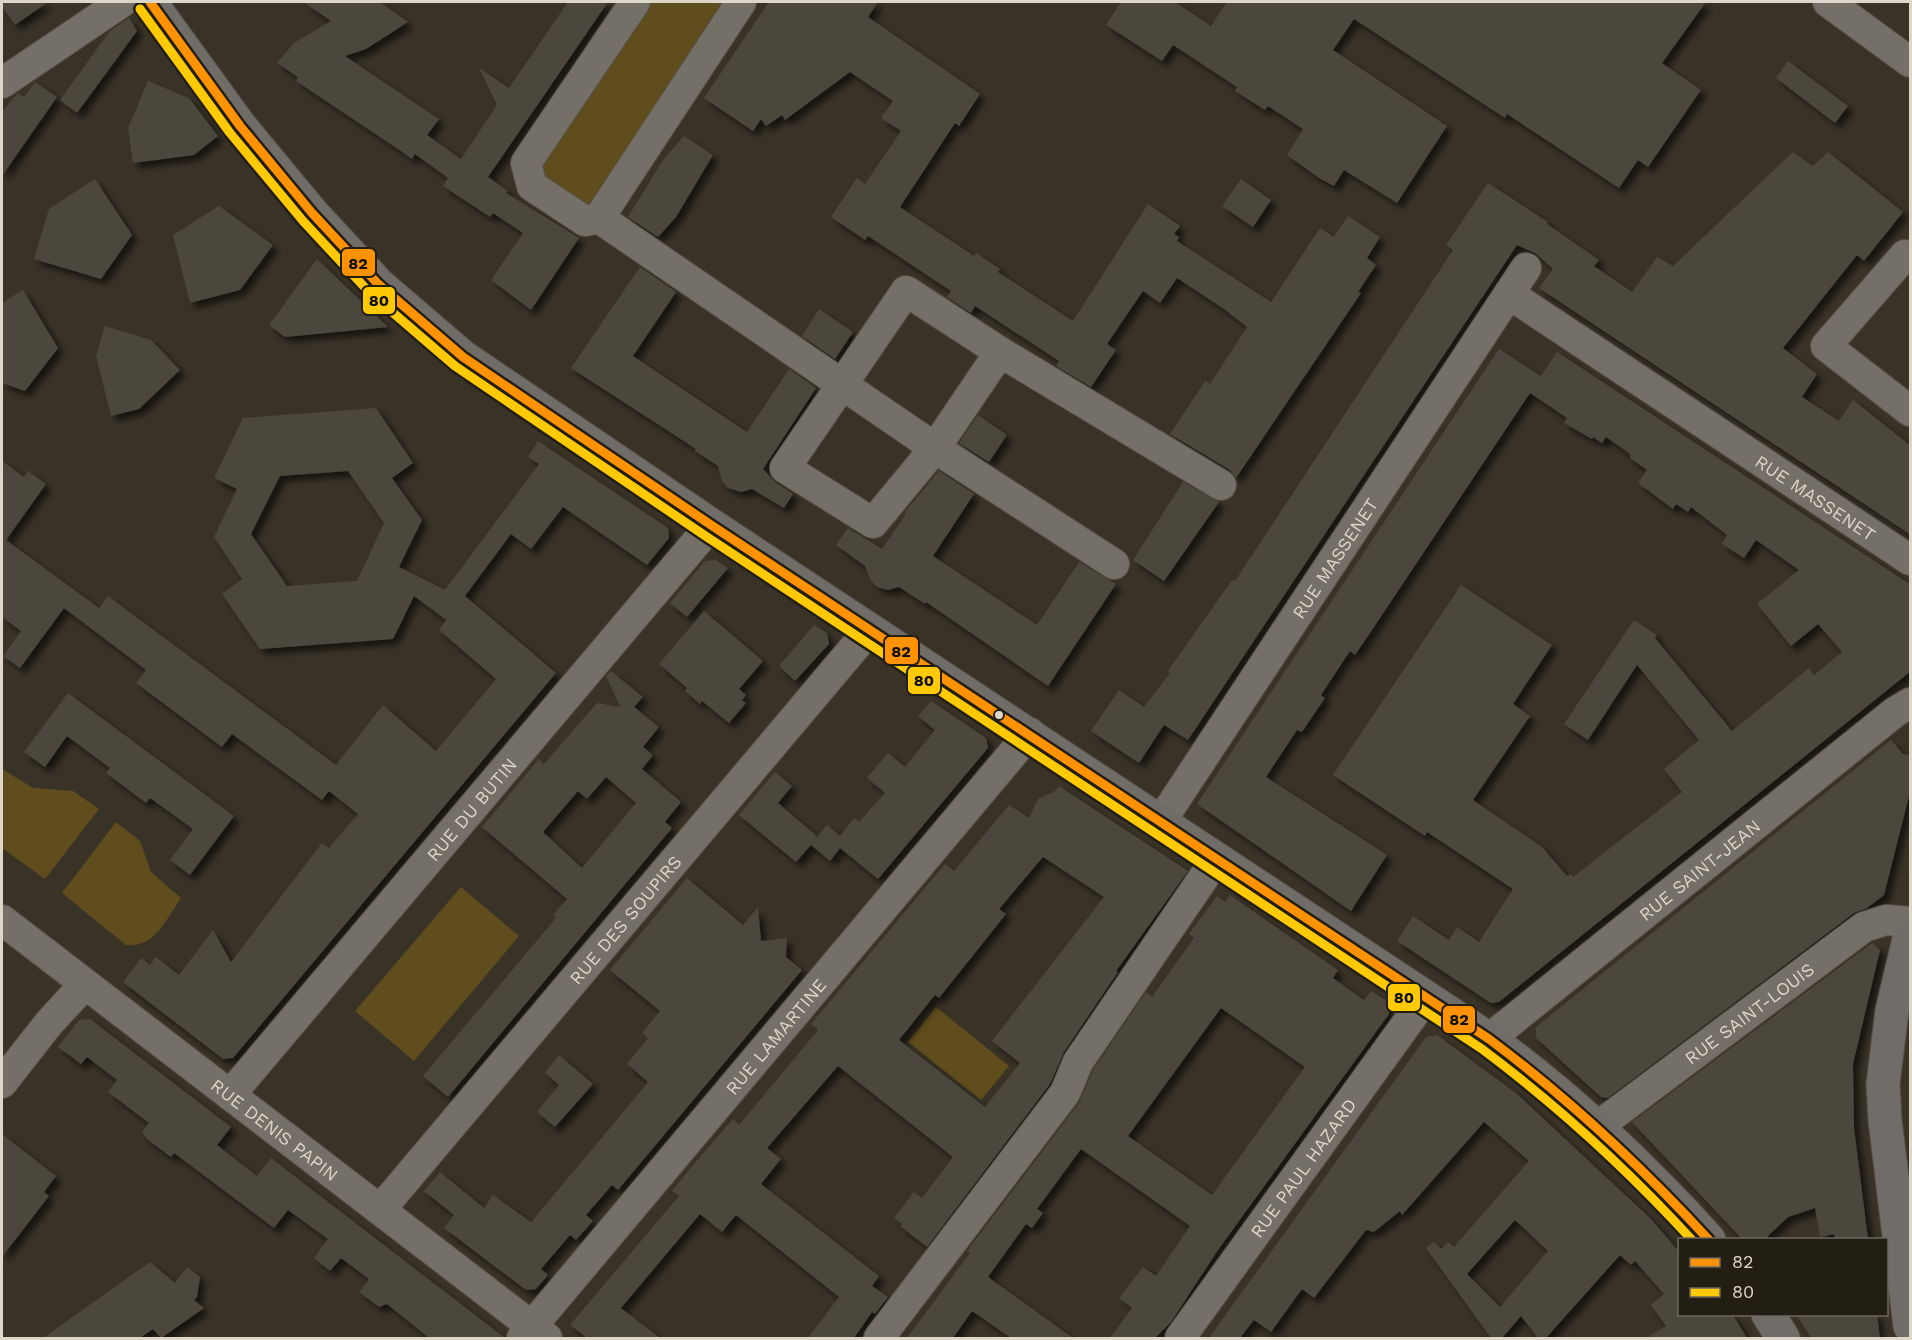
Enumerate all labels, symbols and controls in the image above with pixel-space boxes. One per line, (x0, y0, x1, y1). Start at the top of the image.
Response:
line badge: 82 (341, 248, 376, 277)
text: 82 (348, 254, 368, 273)
line badge: 80 (362, 286, 396, 315)
text: 80 (369, 291, 389, 310)
street label: RUE MASSENET (1752, 450, 1880, 545)
street label: RUE MASSENET (1287, 494, 1382, 622)
line badge: 82 (884, 636, 919, 665)
text: 82 (891, 642, 911, 661)
line badge: 80 (907, 666, 941, 695)
text: 80 (914, 671, 934, 690)
unlabelled marker (993, 709, 1005, 721)
street label: RUE DU BUTIN (422, 753, 521, 865)
street label: RUE SAINT-JEAN (1635, 815, 1764, 925)
street label: RUE DES SOUPIRS (565, 851, 685, 988)
street label: RUE SAINT-LOUIS (1680, 958, 1818, 1068)
street label: RUE LAMARTINE (721, 974, 830, 1098)
line badge: 80 (1387, 983, 1421, 1012)
text: 80 (1394, 988, 1414, 1007)
line badge: 82 (1442, 1005, 1476, 1034)
text: 82 (1449, 1010, 1469, 1029)
street label: RUE DENIS PAPIN (207, 1074, 343, 1185)
street label: RUE PAUL HAZARD (1246, 1094, 1360, 1241)
legend (1678, 1238, 1888, 1316)
text: 82 (1732, 1251, 1754, 1272)
text: 80 (1732, 1281, 1754, 1302)

